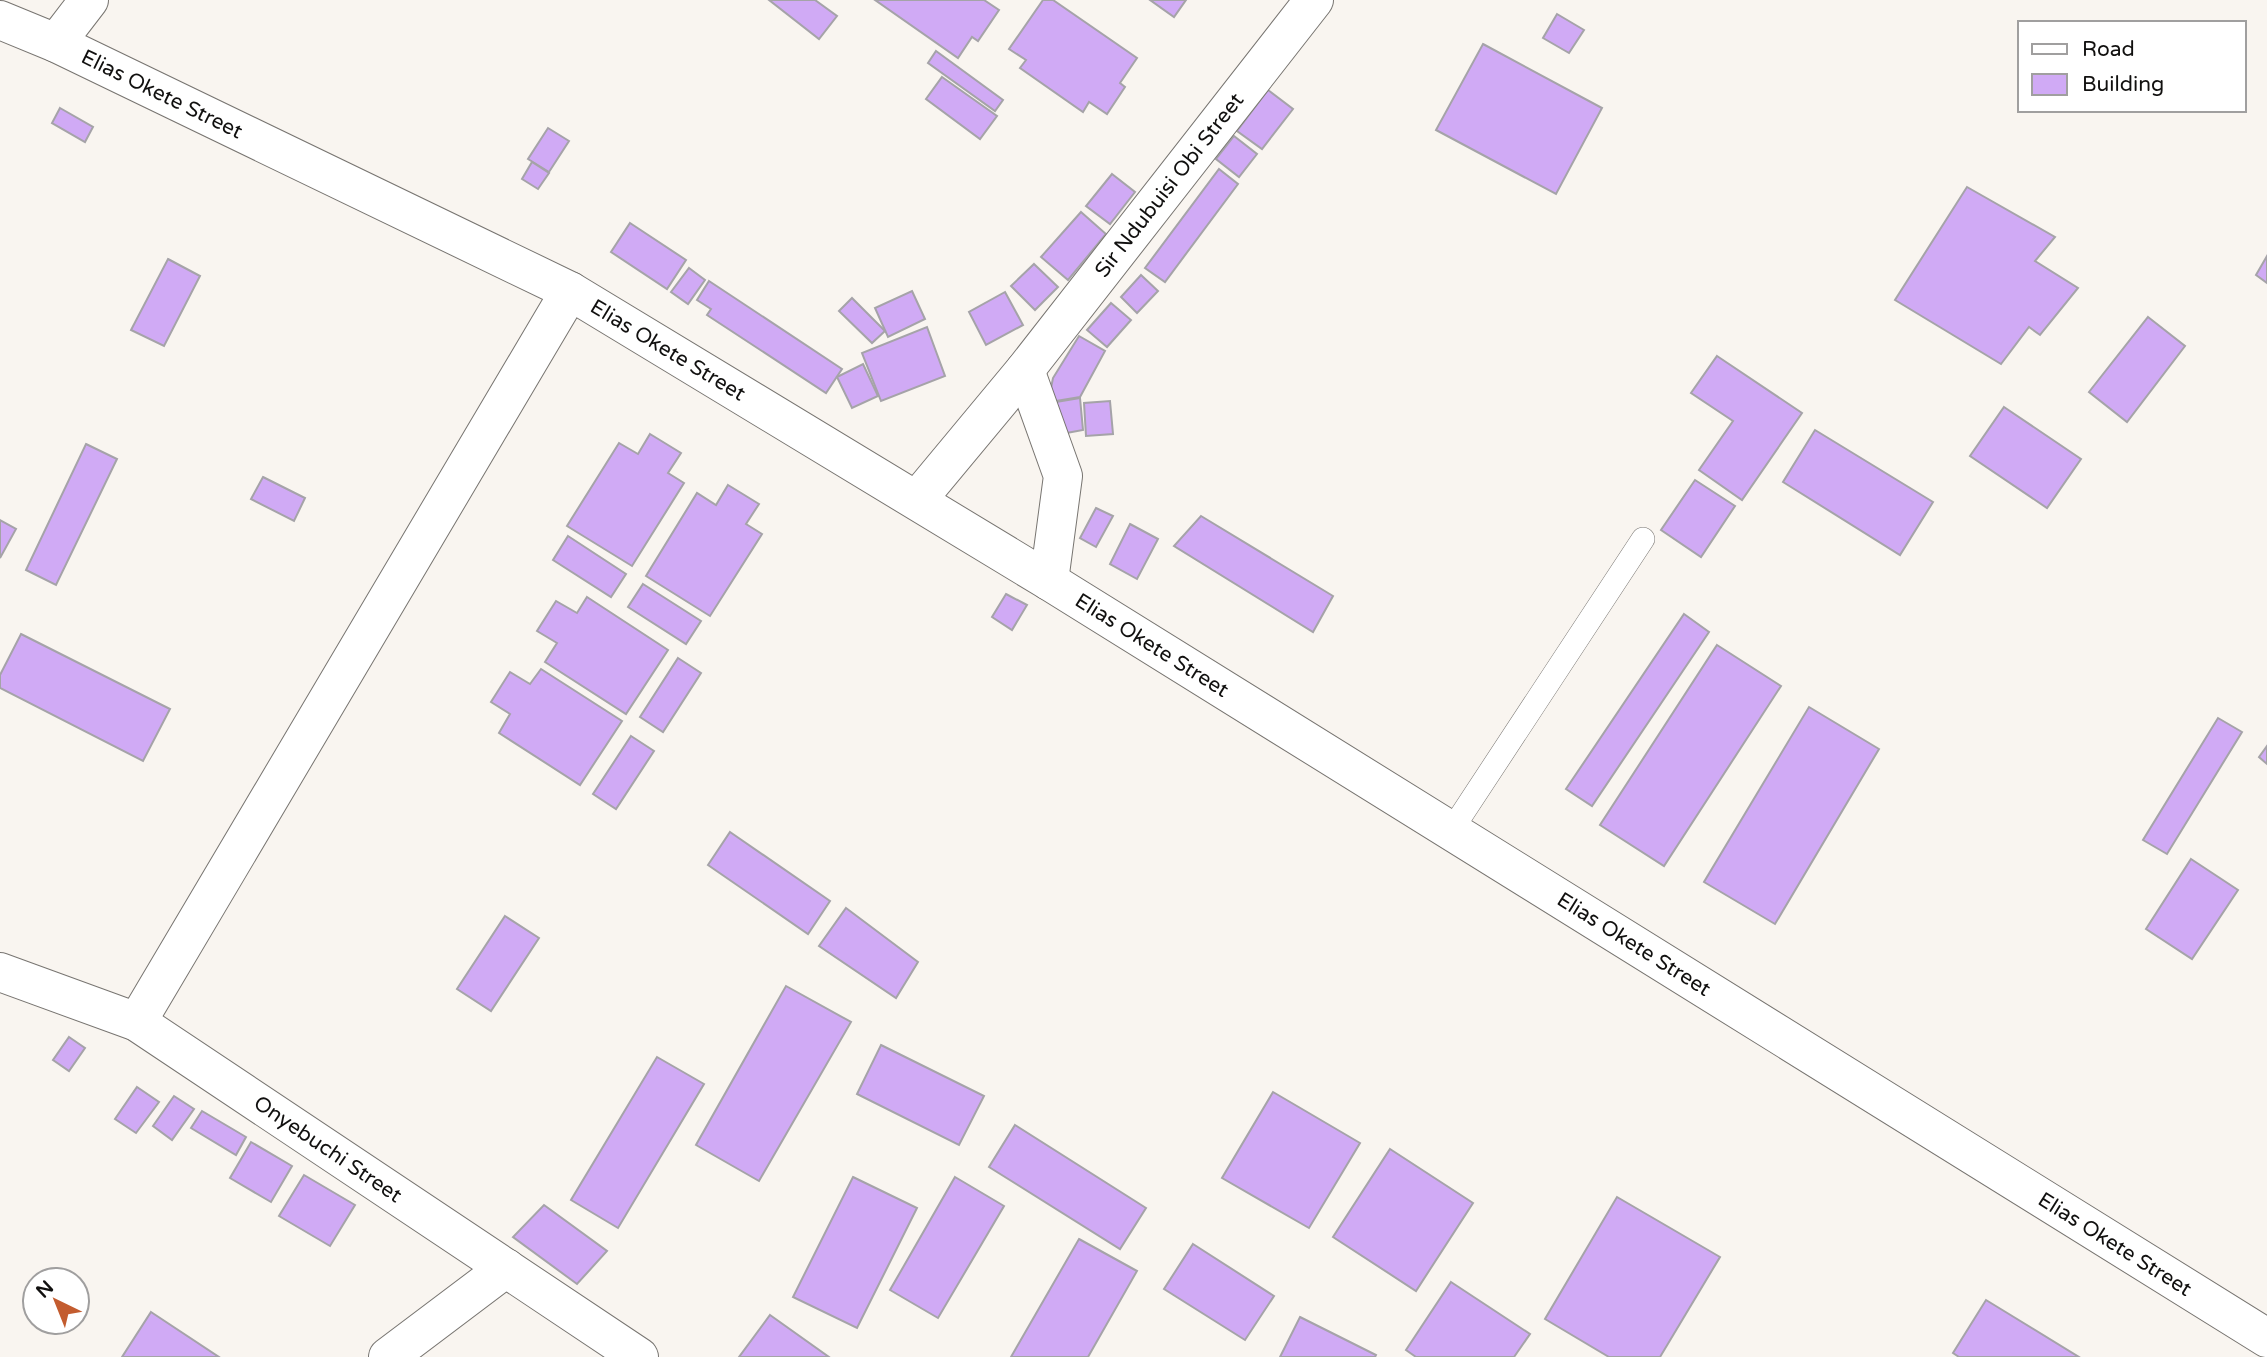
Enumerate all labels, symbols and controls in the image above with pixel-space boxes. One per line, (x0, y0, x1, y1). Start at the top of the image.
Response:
legend (2018, 21, 2246, 112)
text: Road (2082, 37, 2135, 62)
street label: Elias Okete Street (77, 45, 247, 144)
text: Building (2082, 72, 2164, 97)
street label: Sir Ndubuisi Obi Street (1090, 88, 1249, 282)
street label: Elias Okete Street (586, 294, 750, 407)
street label: Elias Okete Street (1070, 588, 1233, 703)
street label: Elias Okete Street (1552, 887, 1715, 1002)
street label: Onyebuchi Street (249, 1091, 407, 1208)
street label: Elias Okete Street (2033, 1187, 2196, 1302)
north arrow (21, 1266, 91, 1336)
text: N (32, 1276, 58, 1303)

